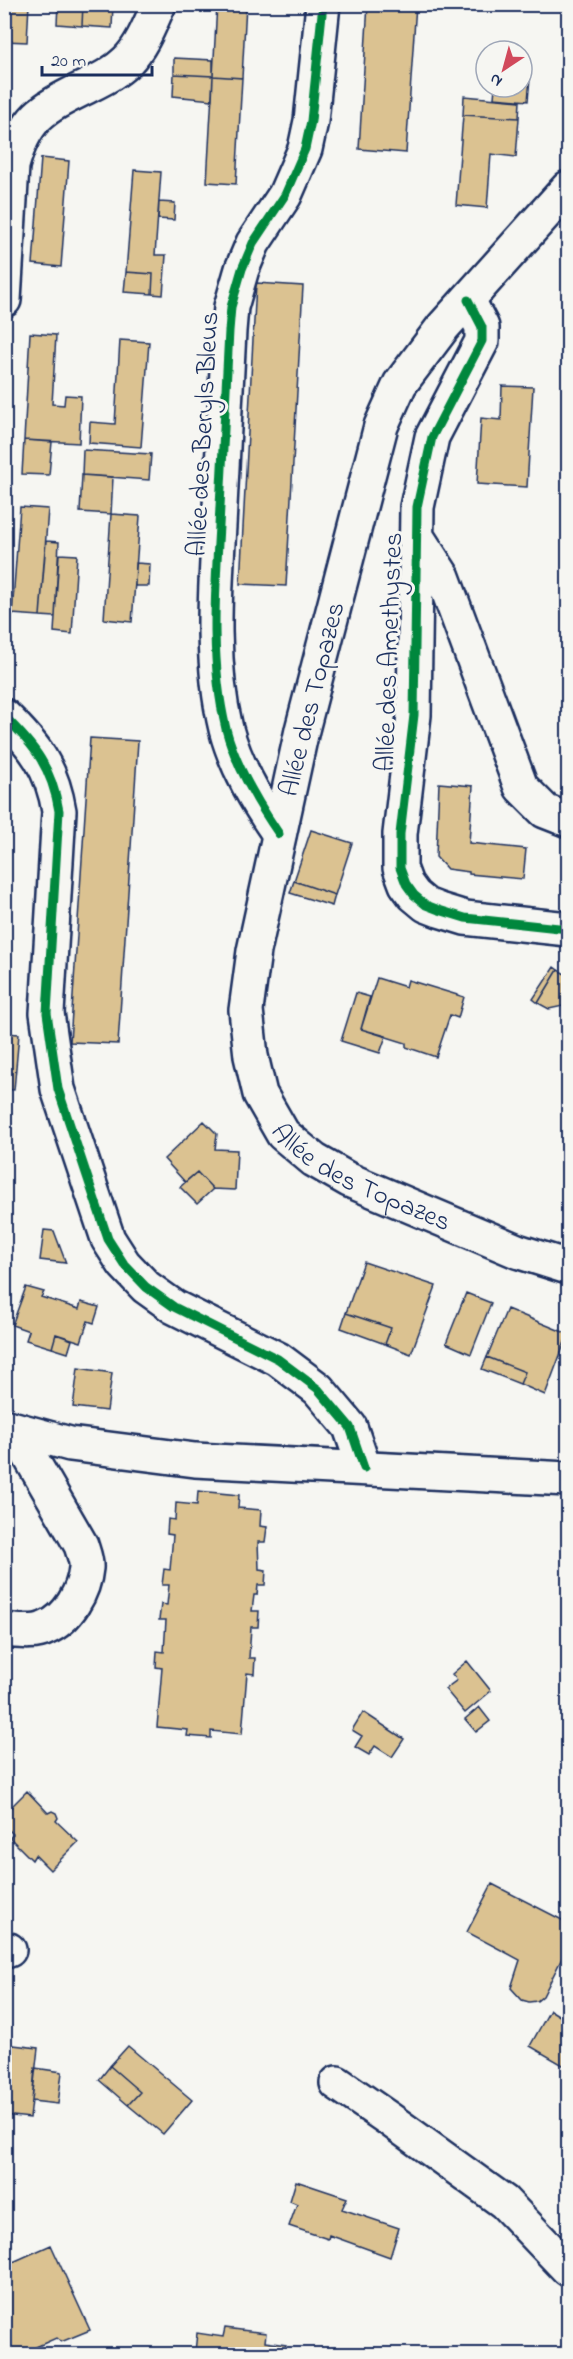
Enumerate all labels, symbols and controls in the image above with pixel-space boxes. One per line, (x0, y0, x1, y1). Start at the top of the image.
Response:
scale bar (42, 39, 152, 77)
north arrow (474, 39, 534, 99)
text: 20 m (51, 49, 86, 75)
text: N (485, 67, 508, 92)
street label: Allée des Beryls Bleus (179, 311, 230, 558)
street label: Allée des Amethystes (367, 532, 414, 773)
street label: Allée des Topazes (270, 598, 356, 801)
street label: Allée des Topazes (259, 1117, 456, 1243)

